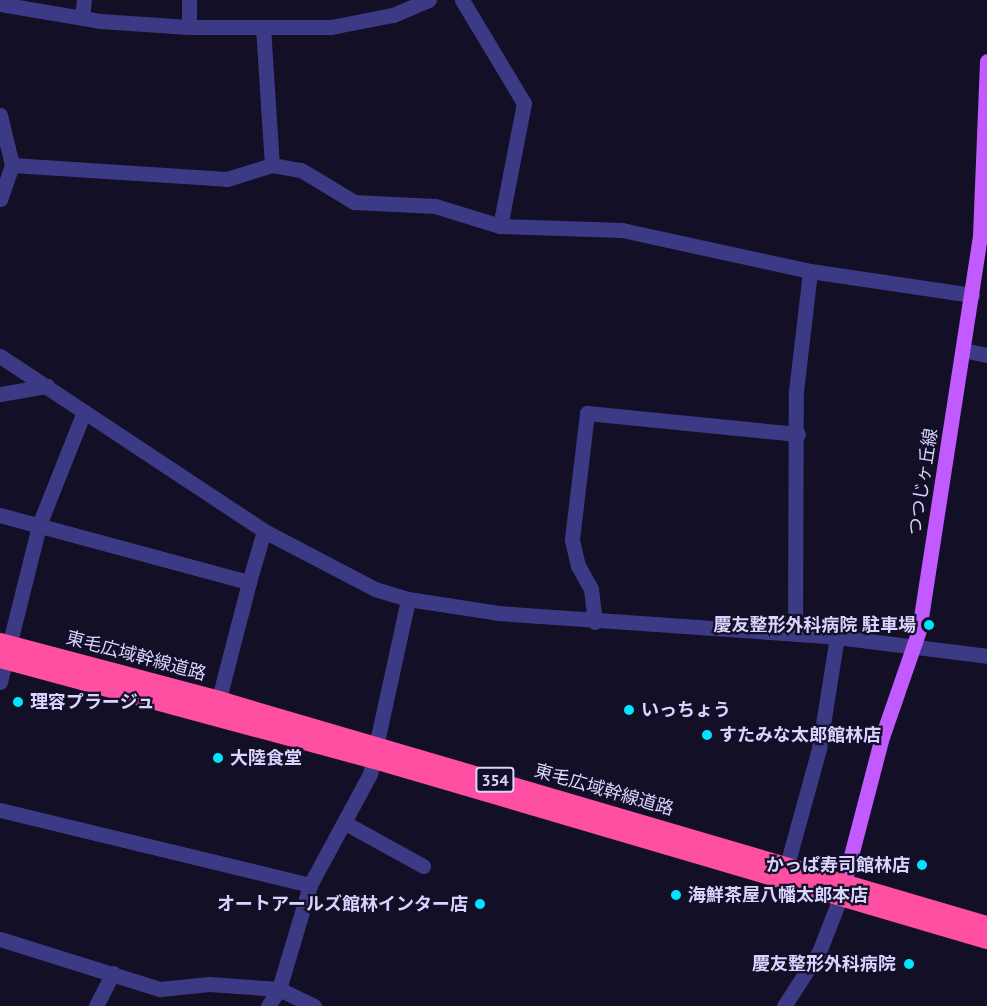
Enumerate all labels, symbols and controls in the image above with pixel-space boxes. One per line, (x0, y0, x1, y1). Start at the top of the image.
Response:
street label: つつじヶ丘線 (904, 427, 942, 537)
place label: 慶友整形外科病院 駐車場 (713, 614, 916, 636)
marker: 慶友整形外科病院 駐車場 (920, 616, 938, 634)
street label: 東毛広域幹線道路 (64, 627, 208, 685)
place label: 理容プラージュ (30, 691, 156, 713)
marker: 理容プラージュ (11, 695, 25, 709)
place label: いっちょう (641, 699, 731, 721)
marker: いっちょう (622, 703, 636, 717)
place label: すたみな太郎館林店 (719, 724, 881, 746)
marker: すたみな太郎館林店 (700, 728, 714, 742)
place label: 大陸食堂 (230, 747, 302, 769)
marker: 大陸食堂 (211, 751, 225, 765)
street label: 東毛広域幹線道路 (532, 760, 676, 820)
road number: 354 (474, 767, 516, 793)
place label: かっぱ寿司館林店 (766, 854, 910, 876)
marker: かっぱ寿司館林店 (915, 858, 929, 872)
place label: 海鮮茶屋八幡太郎本店 (688, 884, 868, 906)
marker: 海鮮茶屋八幡太郎本店 (669, 888, 683, 902)
place label: オートアールズ館林インター店 (217, 893, 468, 915)
marker: オートアールズ館林インター店 (473, 897, 487, 911)
place label: 慶友整形外科病院 (752, 953, 896, 975)
marker: 慶友整形外科病院 (900, 955, 918, 973)

